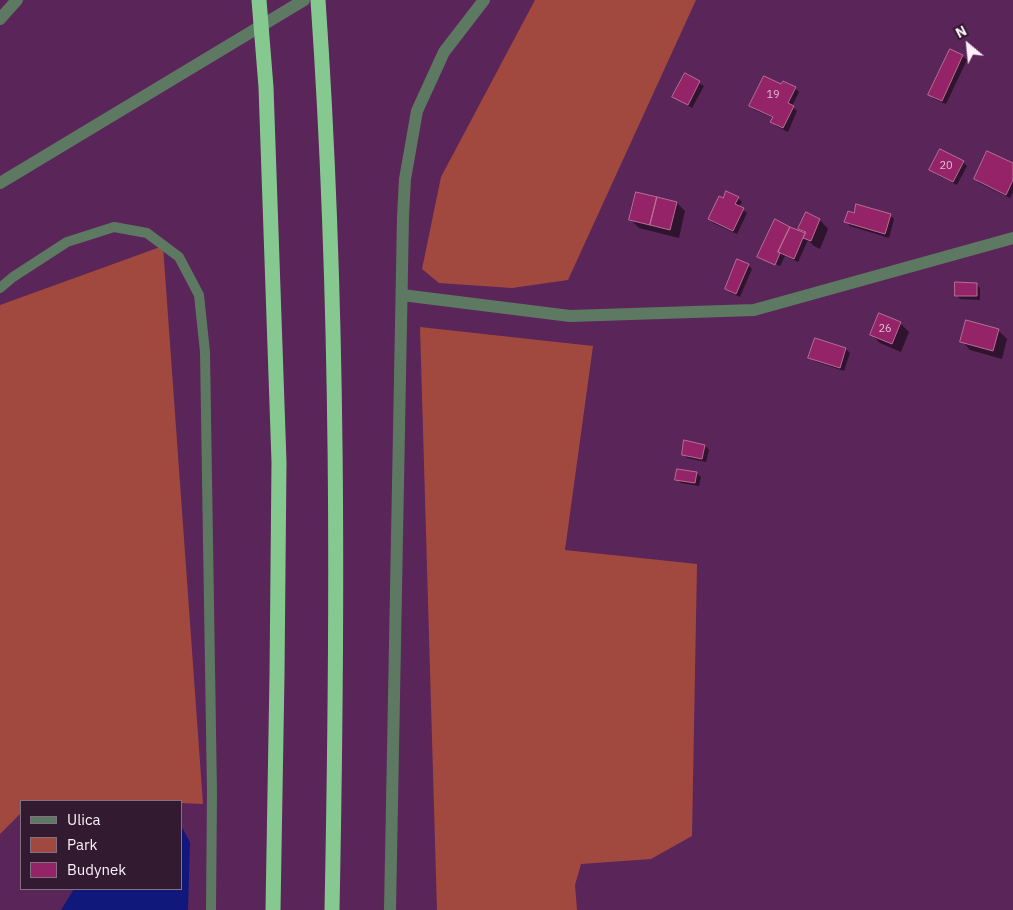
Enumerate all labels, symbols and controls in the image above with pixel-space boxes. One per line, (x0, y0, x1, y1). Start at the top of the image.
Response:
north arrow (943, 20, 993, 70)
text: N (952, 21, 970, 42)
house number: 19 (766, 88, 780, 102)
house number: 20 (939, 159, 953, 173)
house number: 26 (878, 322, 892, 336)
legend (20, 800, 182, 890)
text: Ulica (67, 810, 101, 829)
text: Park (67, 835, 97, 854)
text: Budynek (67, 860, 126, 879)

